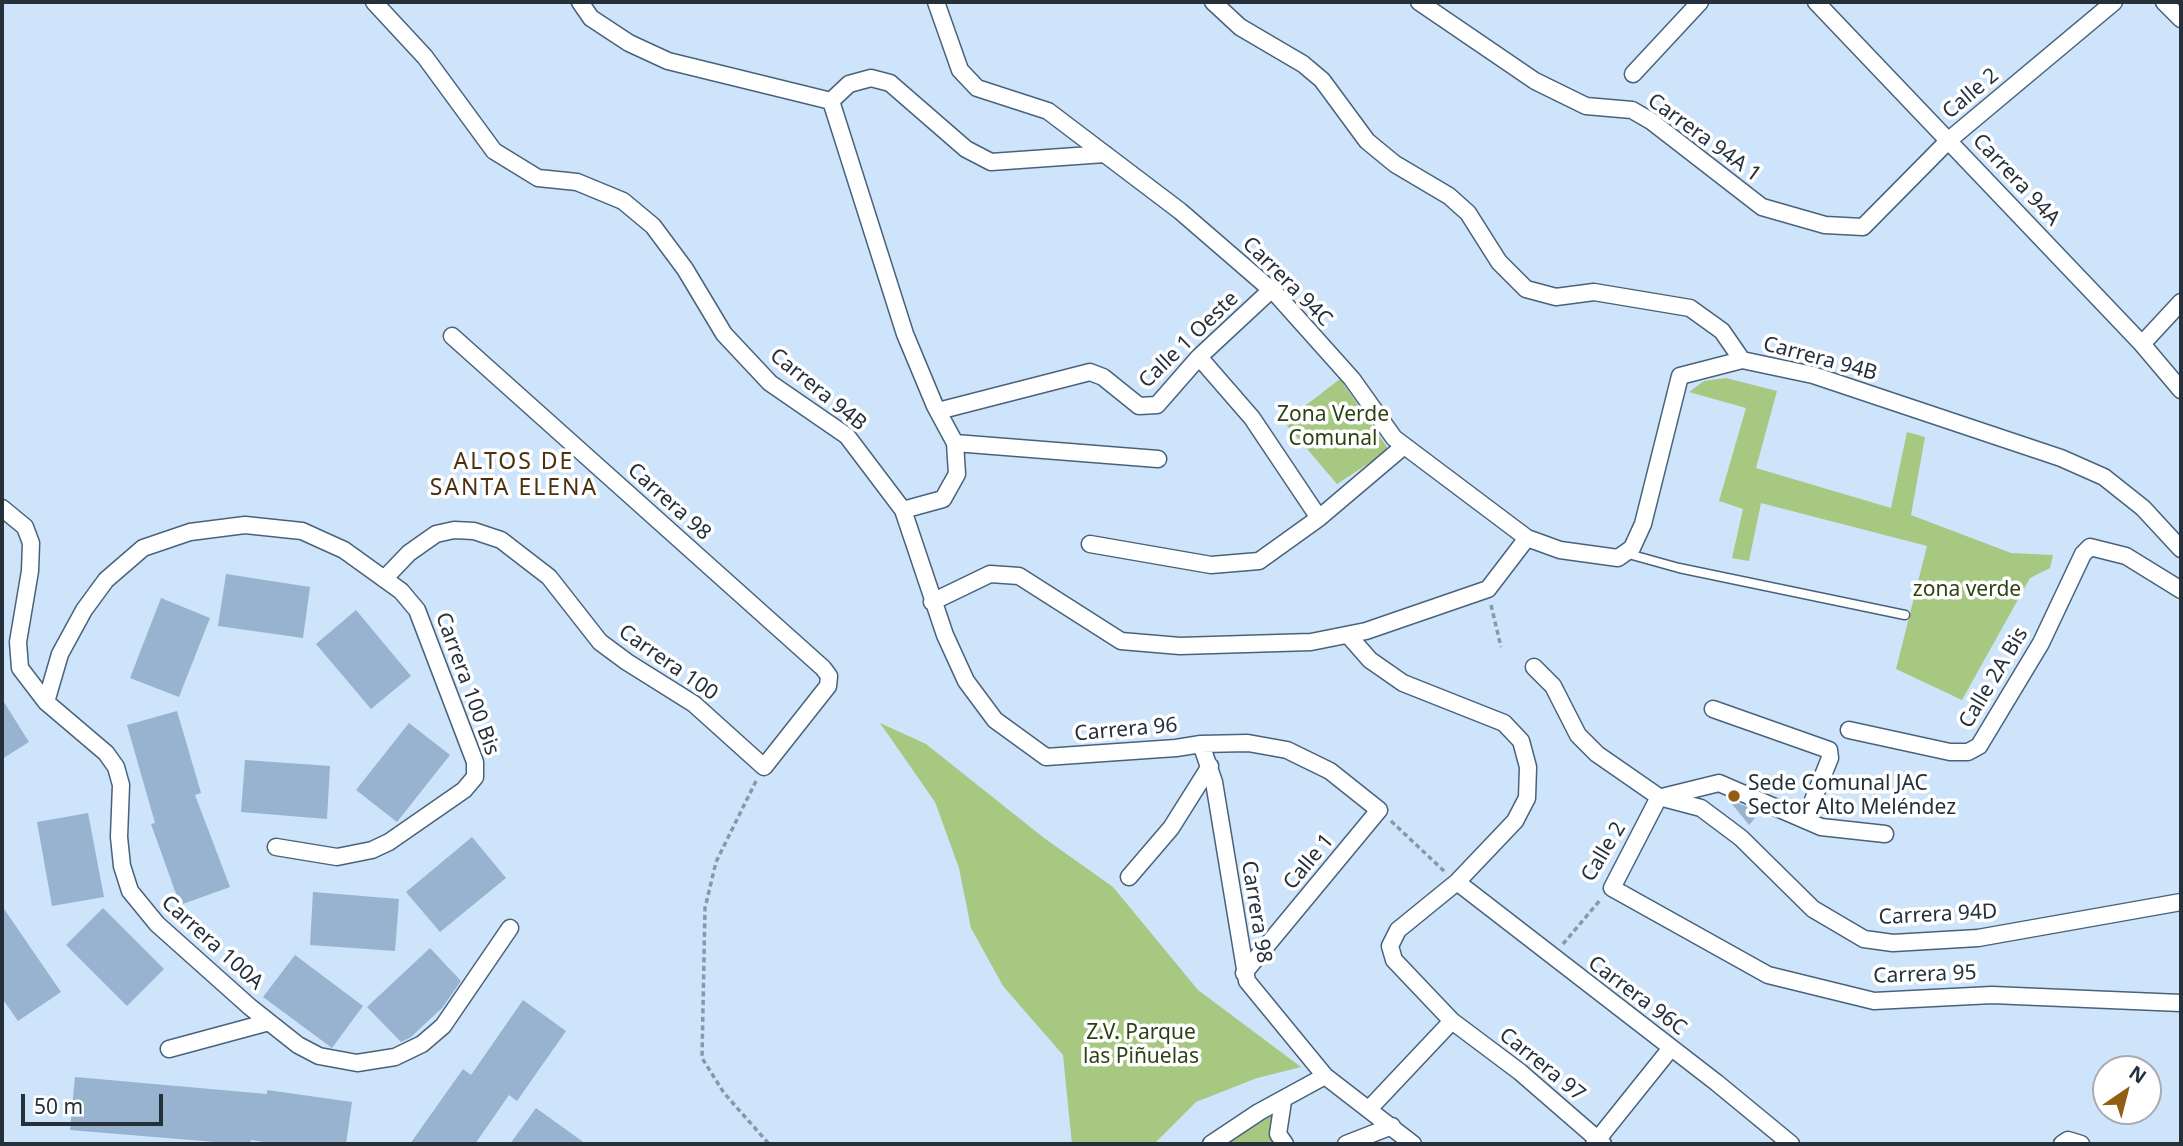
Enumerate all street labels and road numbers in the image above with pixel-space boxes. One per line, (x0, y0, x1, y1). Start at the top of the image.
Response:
street label: Calle 2 (1938, 63, 2004, 125)
street label: Carrera 94A 1 (1642, 88, 1766, 188)
street label: Carrera 94A (1967, 129, 2065, 231)
street label: Carrera 94C (1237, 232, 1337, 332)
street label: Calle 1 Oeste (1134, 286, 1244, 394)
street label: Carrera 94B (1760, 332, 1880, 386)
street label: Carrera 94B (765, 343, 871, 437)
street label: Carrera 98 (622, 458, 716, 546)
street label: Carrera 100 Bis (430, 609, 504, 759)
street label: Carrera 100 (614, 620, 722, 706)
street label: Calle 2A Bis (1954, 623, 2034, 733)
street label: Carrera 96 (1073, 713, 1179, 747)
street label: Calle 2 (1576, 818, 1632, 886)
street label: Calle 1 (1278, 829, 1340, 895)
street label: Carrera 98 (1235, 859, 1277, 965)
street label: Carrera 100A (156, 891, 268, 995)
street label: Carrera 94D (1878, 899, 1998, 931)
street label: Carrera 96C (1583, 951, 1691, 1041)
street label: Carrera 95 (1873, 961, 1977, 989)
street label: Carrera 97 (1494, 1023, 1590, 1107)

